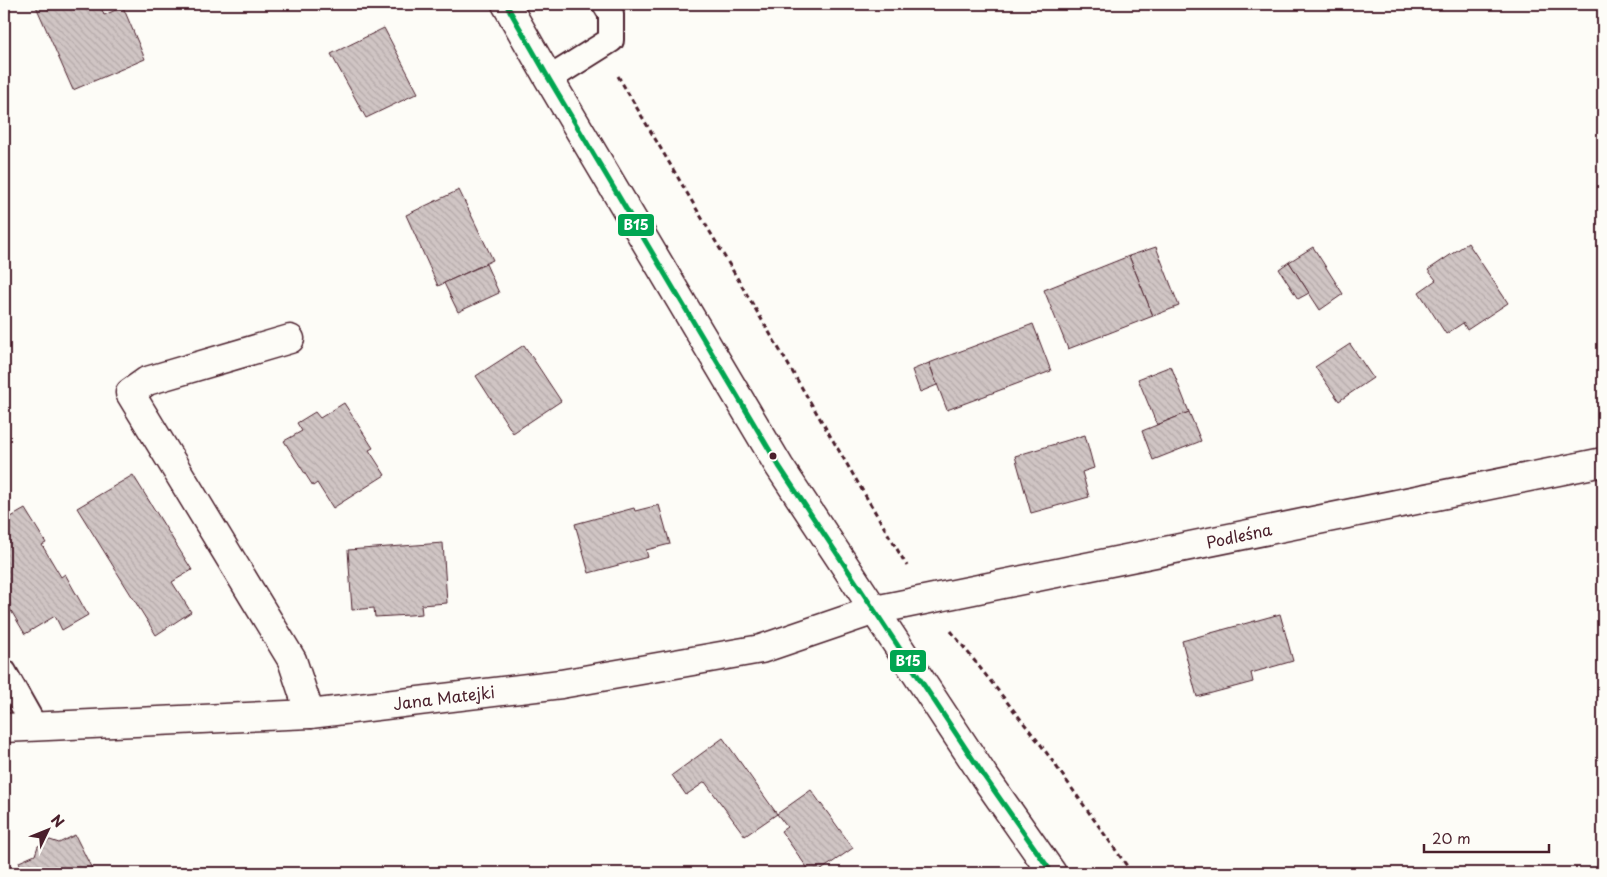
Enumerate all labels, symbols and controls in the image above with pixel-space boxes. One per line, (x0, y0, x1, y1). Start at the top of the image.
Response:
line badge: B15 (617, 213, 655, 237)
text: B15 (623, 214, 649, 235)
unlabelled marker (768, 451, 778, 461)
street label: Podleśna (1204, 516, 1274, 554)
line badge: B15 (889, 649, 927, 673)
text: B15 (895, 650, 921, 671)
street label: Jana Matejki (392, 679, 496, 715)
north arrow (22, 804, 72, 854)
text: N (46, 810, 69, 832)
scale bar (1424, 822, 1550, 854)
text: 20 m (1432, 826, 1471, 849)

